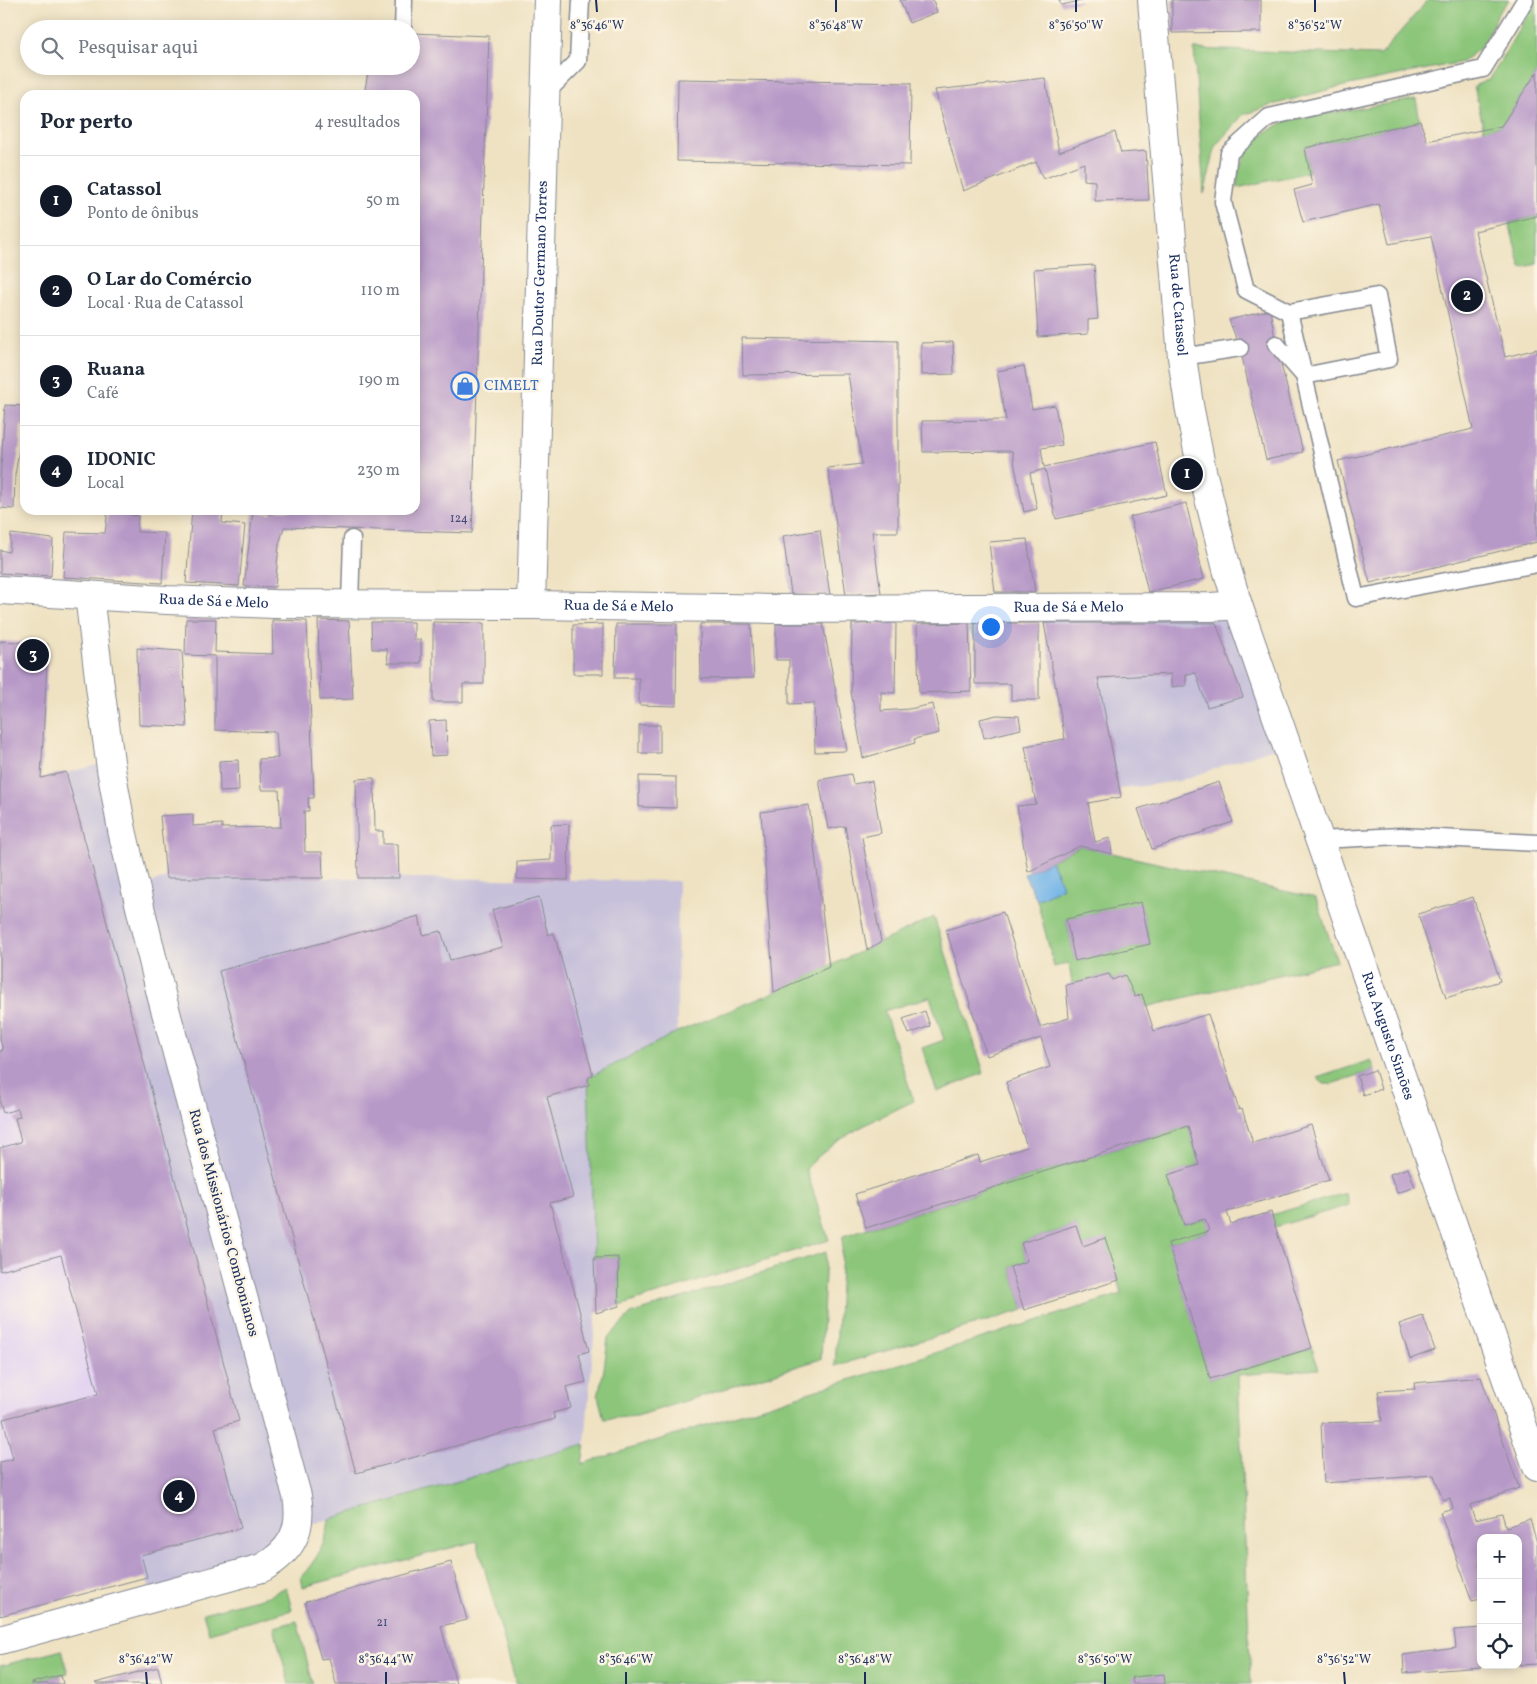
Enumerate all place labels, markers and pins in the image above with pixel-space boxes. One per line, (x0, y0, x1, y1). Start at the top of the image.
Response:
pin: 2 (1451, 277, 1483, 315)
shop icon: CIMELT (450, 371, 480, 401)
place label: CIMELT (484, 376, 539, 397)
pin: 1 (1171, 455, 1203, 493)
pin: 3 (17, 636, 49, 674)
pin: 4 (163, 1477, 195, 1515)

